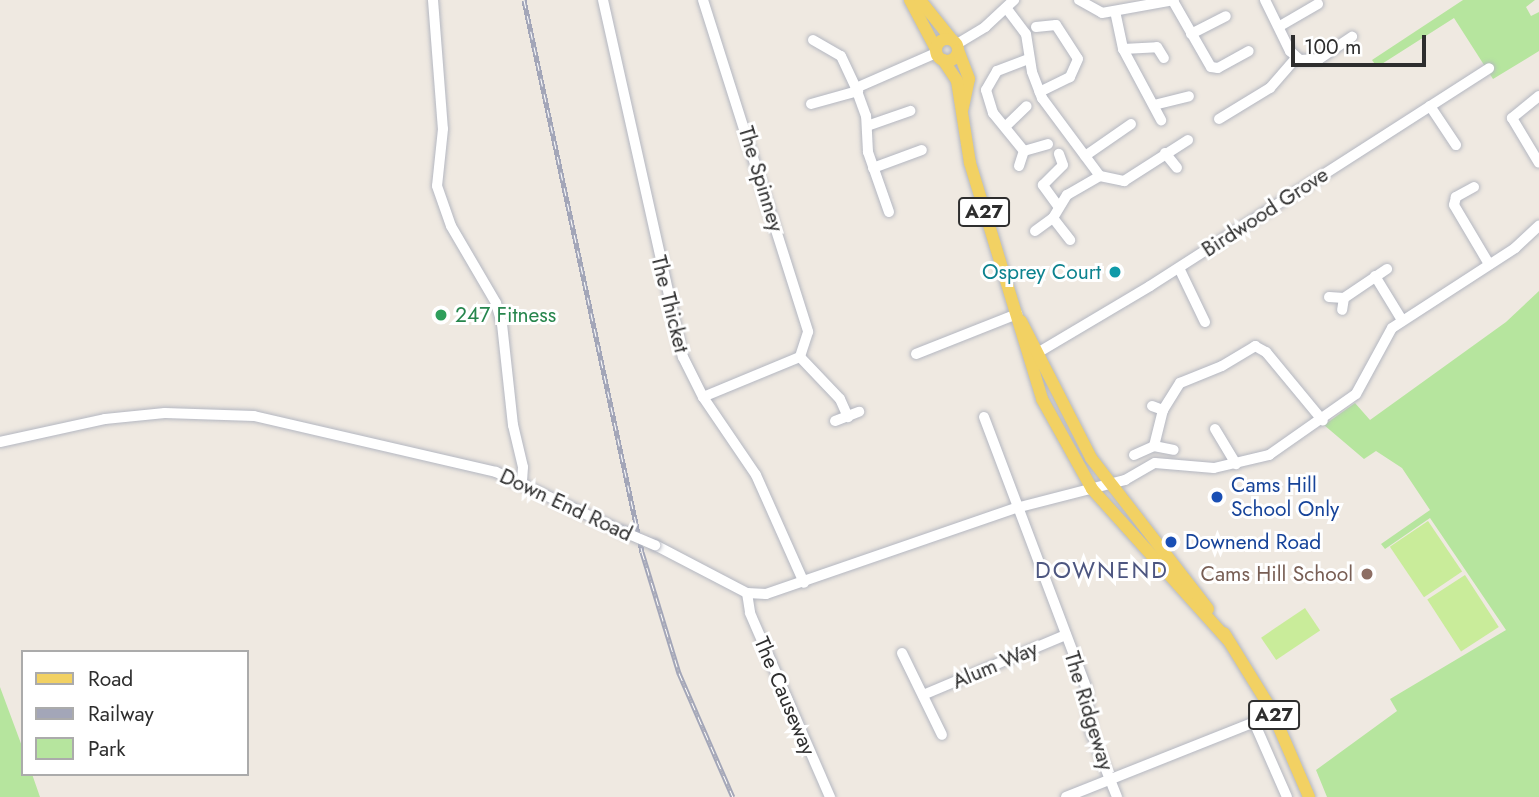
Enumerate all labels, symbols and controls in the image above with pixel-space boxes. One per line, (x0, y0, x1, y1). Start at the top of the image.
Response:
scale bar (1294, 21, 1429, 65)
text: 100 m (1304, 32, 1361, 62)
street label: The Spinney (733, 123, 789, 235)
street label: Birdwood Grove (1197, 162, 1333, 262)
road number: A27 (958, 196, 1010, 228)
street label: The Thicket (646, 253, 694, 355)
place label: Osprey Court (982, 259, 1101, 285)
marker: Osprey Court (1107, 264, 1123, 280)
place label: 247 Fitness (455, 302, 556, 328)
marker: 247 Fitness (433, 307, 449, 323)
street label: Down End Road (496, 463, 636, 547)
place label: Cams Hill School Only (1231, 472, 1339, 522)
marker: Cams Hill School Only (1209, 489, 1225, 505)
place label: Downend Road (1185, 529, 1321, 555)
marker: Downend Road (1163, 534, 1179, 550)
district label: DOWNEND (1036, 556, 1168, 584)
place label: Cams Hill School (1201, 561, 1353, 587)
marker: Cams Hill School (1359, 566, 1375, 582)
street label: The Causeway (749, 633, 821, 759)
street label: Alum Way (949, 636, 1041, 694)
street label: The Ridgeway (1059, 648, 1119, 774)
legend (21, 650, 248, 776)
text: Road (88, 664, 133, 694)
text: Railway (88, 699, 154, 729)
road number: A27 (1248, 700, 1300, 730)
text: Park (88, 734, 125, 764)

